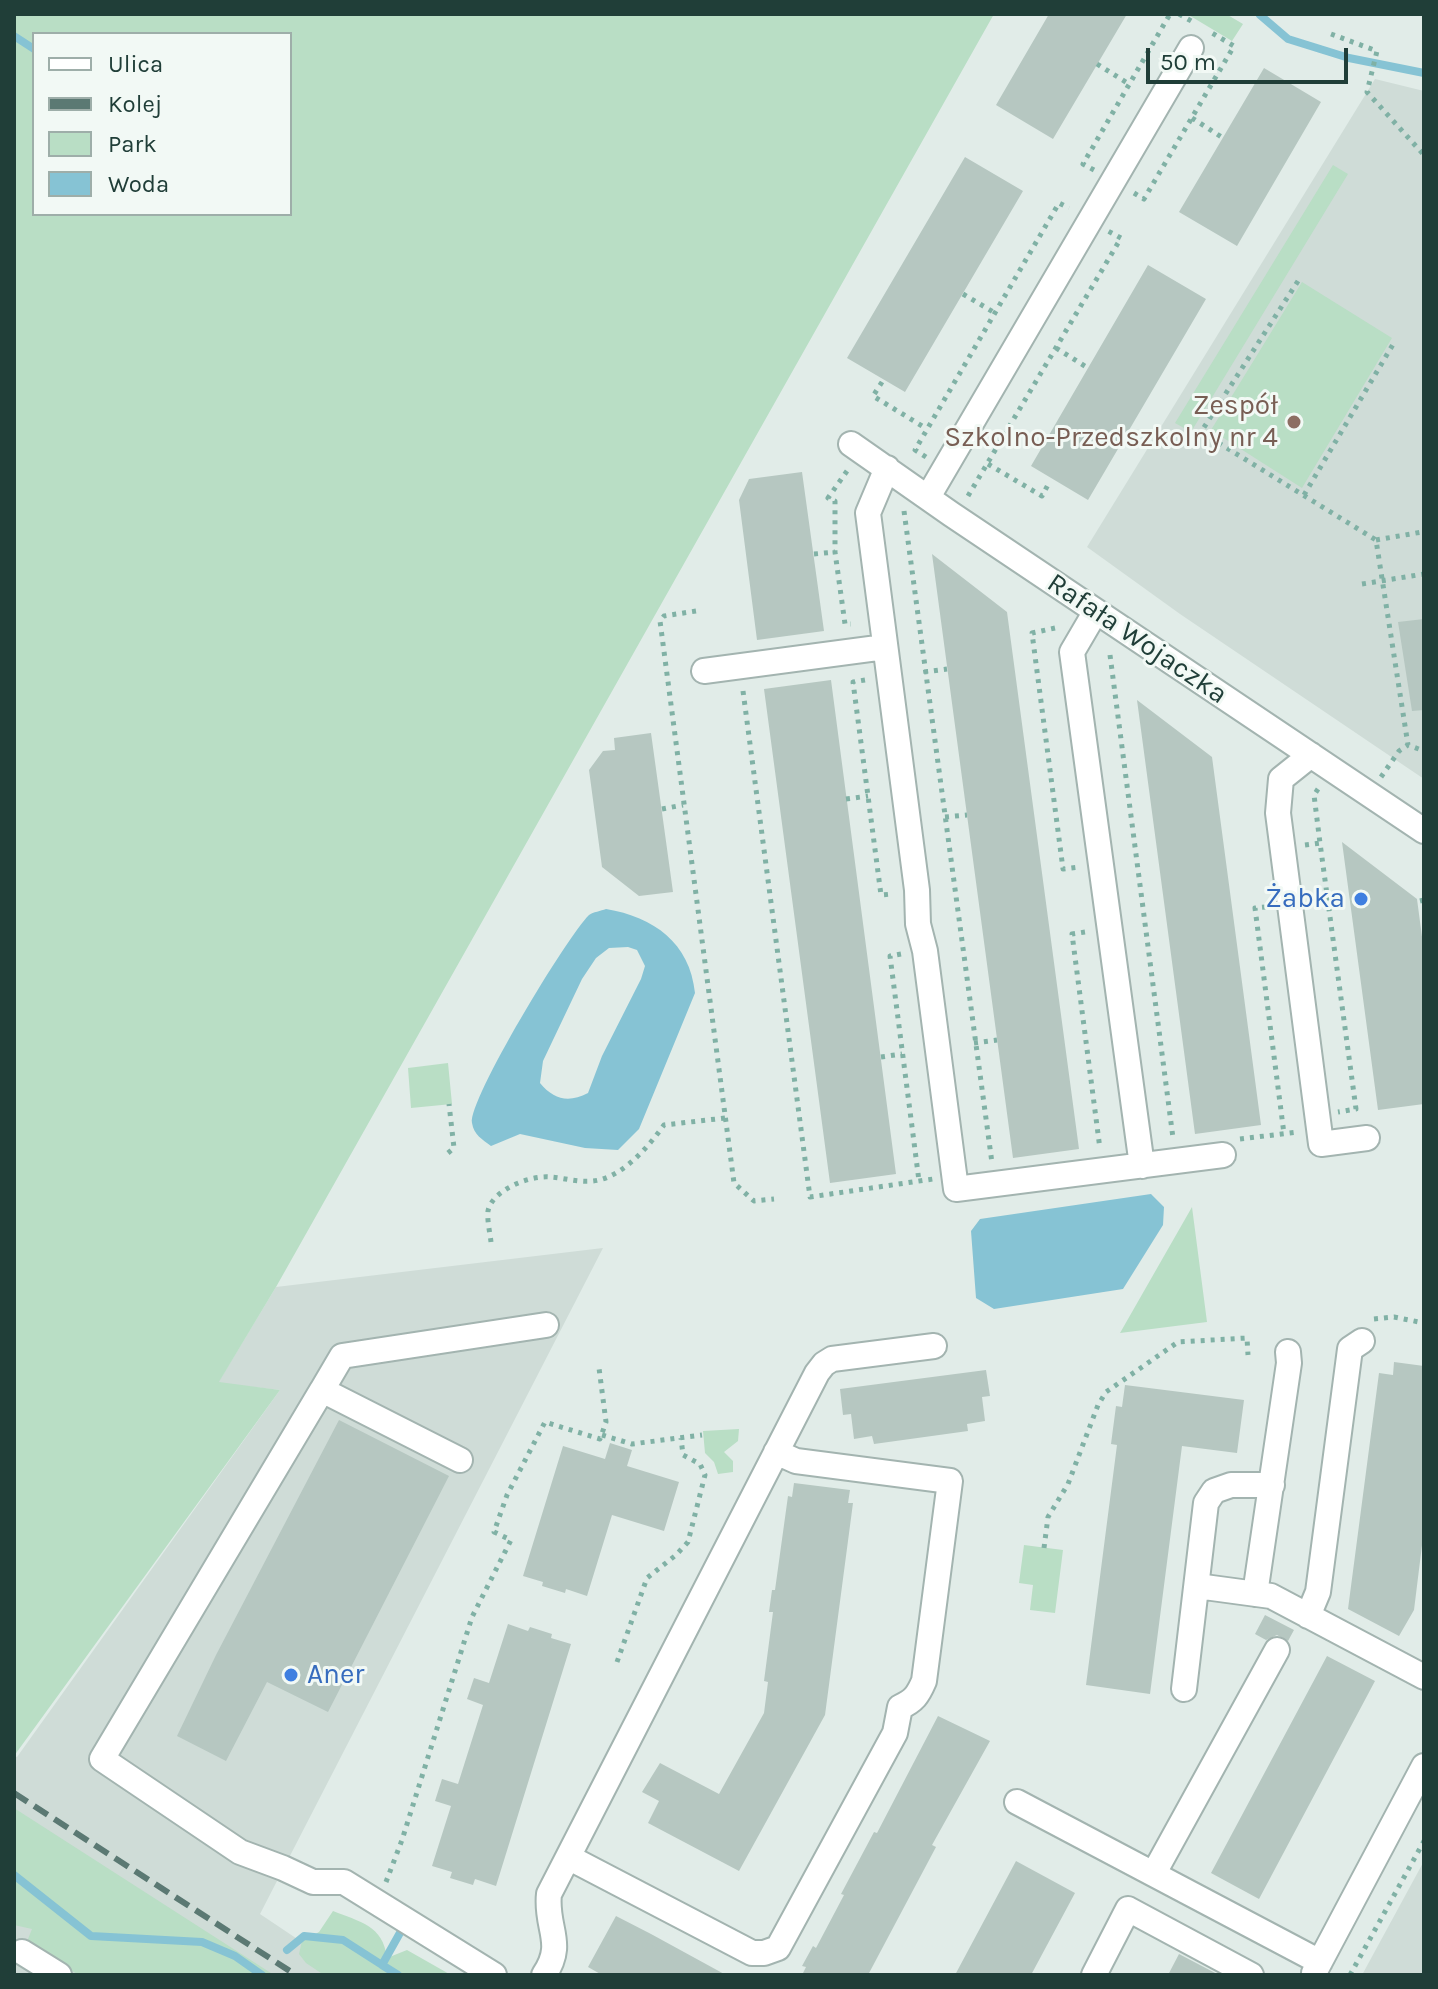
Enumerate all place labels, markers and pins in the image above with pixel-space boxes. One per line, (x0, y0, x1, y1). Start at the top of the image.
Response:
place label: Zespół Szkolno-Przedszkolny nr 4 (944, 389, 1278, 455)
marker: Zespół Szkolno-Przedszkolny nr 4 (1285, 413, 1303, 431)
place label: Żabka (1265, 882, 1345, 916)
marker: Żabka (1352, 890, 1370, 908)
place label: Aner (307, 1658, 364, 1692)
marker: Aner (282, 1666, 300, 1684)

